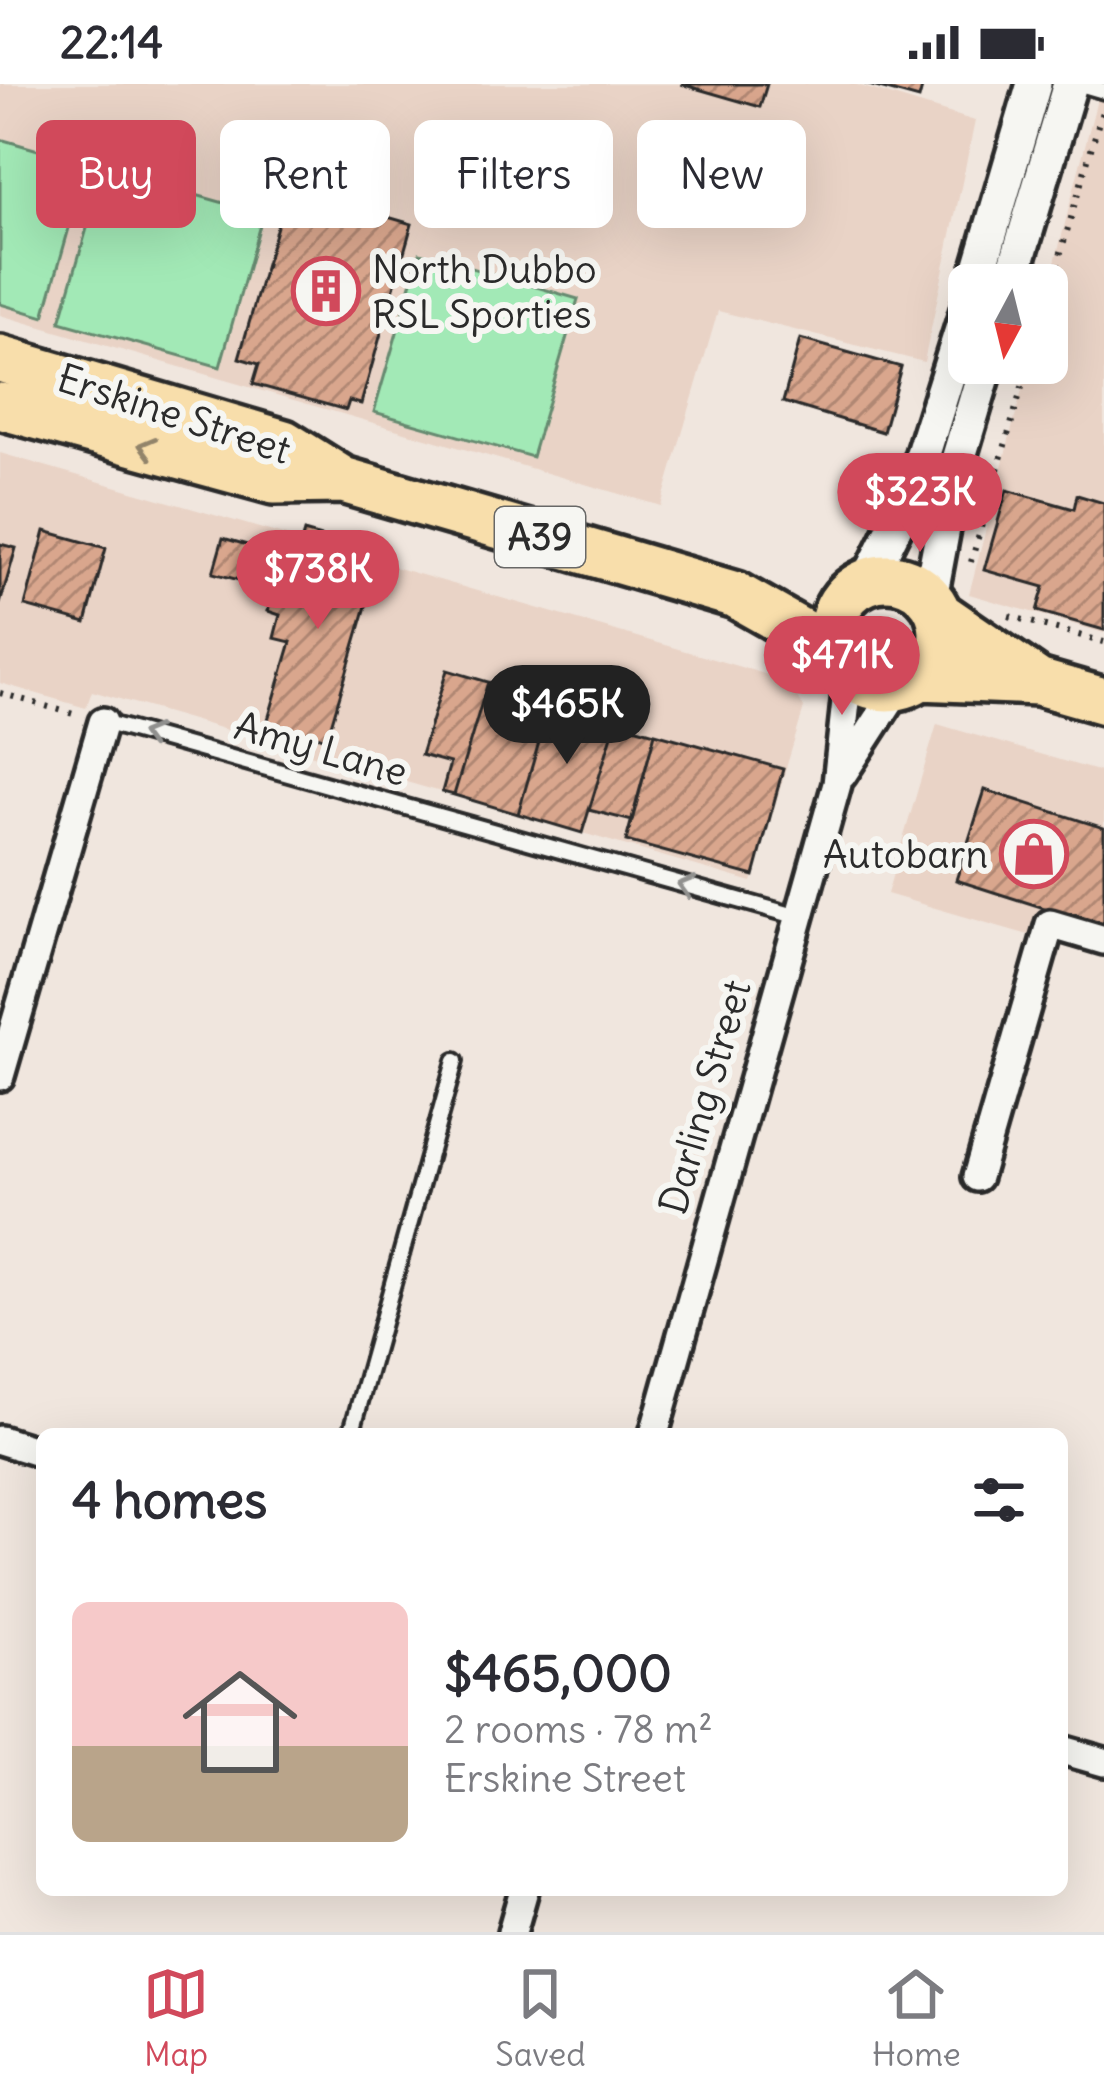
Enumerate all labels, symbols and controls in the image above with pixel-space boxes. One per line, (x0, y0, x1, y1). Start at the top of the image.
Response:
text: 22:14 (60, 14, 163, 70)
chip: Buy (36, 120, 196, 228)
chip: Rent (220, 120, 390, 228)
chip: Filters (414, 120, 613, 228)
chip: New (637, 120, 806, 228)
place label: North Dubbo RSL Sporties (372, 245, 597, 339)
building icon: North Dubbo RSL Sporties (291, 256, 361, 326)
north arrow (948, 264, 1068, 384)
map controls (948, 264, 1068, 384)
street label: Erskine Street (51, 353, 297, 475)
one-way arrow (137, 436, 158, 461)
pin: $323K (836, 453, 1004, 555)
text: $323K (864, 467, 976, 516)
road number: A39 (495, 507, 585, 567)
pin: $738K (234, 530, 402, 632)
text: $738K (263, 544, 373, 593)
pin: $471K (758, 616, 926, 718)
text: $471K (791, 630, 893, 679)
pin: $465K (483, 665, 651, 767)
text: $465K (510, 679, 624, 728)
street label: Amy Lane (229, 701, 413, 797)
one-way arrow (139, 724, 160, 749)
shop icon: Autobarn (999, 819, 1069, 889)
place label: Autobarn (823, 830, 988, 879)
one-way arrow (676, 875, 697, 900)
street label: Darling Street (648, 974, 762, 1220)
icon: filters (966, 1467, 1032, 1533)
text: 4 homes (72, 1468, 267, 1532)
text: $465,000 (444, 1641, 672, 1705)
icon: home (168, 1650, 312, 1794)
text: 2 rooms · 78 m² (444, 1705, 713, 1754)
text: Erskine Street (444, 1754, 686, 1803)
tab: Map (143, 1961, 209, 2075)
tab: Saved (495, 1961, 586, 2075)
tab: Home (872, 1961, 961, 2075)

